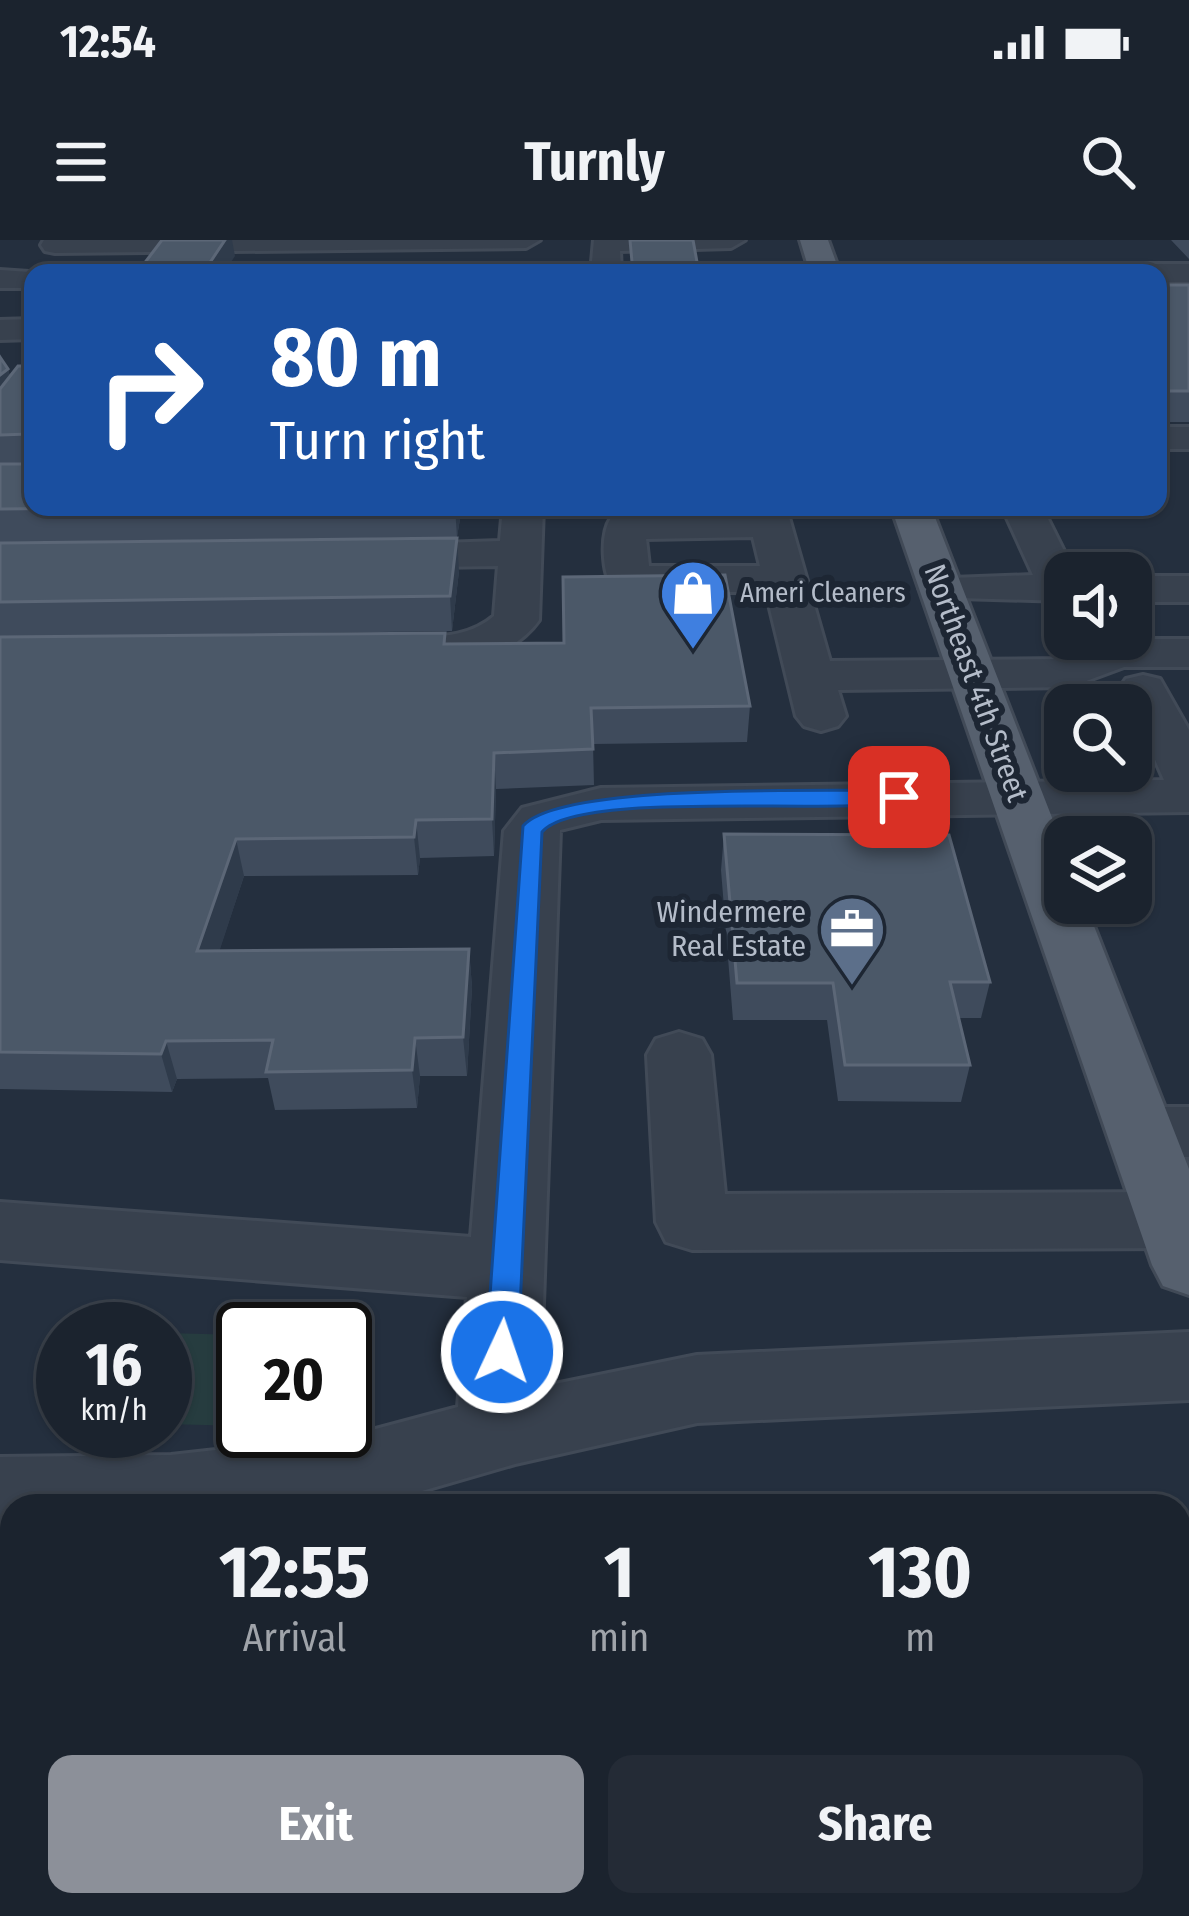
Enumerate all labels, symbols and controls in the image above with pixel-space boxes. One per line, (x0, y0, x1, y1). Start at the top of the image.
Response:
text: 12:54 (60, 15, 156, 69)
icon: menu (48, 129, 114, 195)
icon: search (1075, 129, 1141, 195)
text: Turnly (524, 130, 665, 194)
text: 80 m (270, 307, 442, 408)
icon: right (72, 312, 228, 468)
text: Turn right (270, 409, 485, 473)
map controls (1044, 552, 1152, 924)
button: sound (1044, 552, 1152, 660)
shop icon: Ameri Cleaners (658, 558, 728, 652)
street label: Northeast 4th Street (916, 559, 1036, 807)
place label: Ameri Cleaners (740, 577, 906, 609)
button: search (1044, 684, 1152, 792)
pin (848, 746, 950, 848)
icon: arrive (866, 764, 932, 830)
button: layers (1044, 816, 1152, 924)
place label: Windermere Real Estate (656, 894, 806, 964)
office icon: Windermere Real Estate (817, 894, 887, 988)
position arrow (439, 1289, 565, 1415)
speed limit sign: 20 (216, 1302, 372, 1458)
text: 16 (86, 1329, 142, 1401)
text: km/h (81, 1392, 147, 1428)
text: 12:55 (219, 1530, 370, 1616)
text: 1 (604, 1530, 634, 1616)
text: 130 (868, 1530, 972, 1616)
text: Arrival (243, 1615, 346, 1661)
text: min (589, 1615, 649, 1661)
text: m (905, 1615, 935, 1661)
button: Exit (48, 1755, 584, 1893)
button: Share (608, 1755, 1143, 1893)

